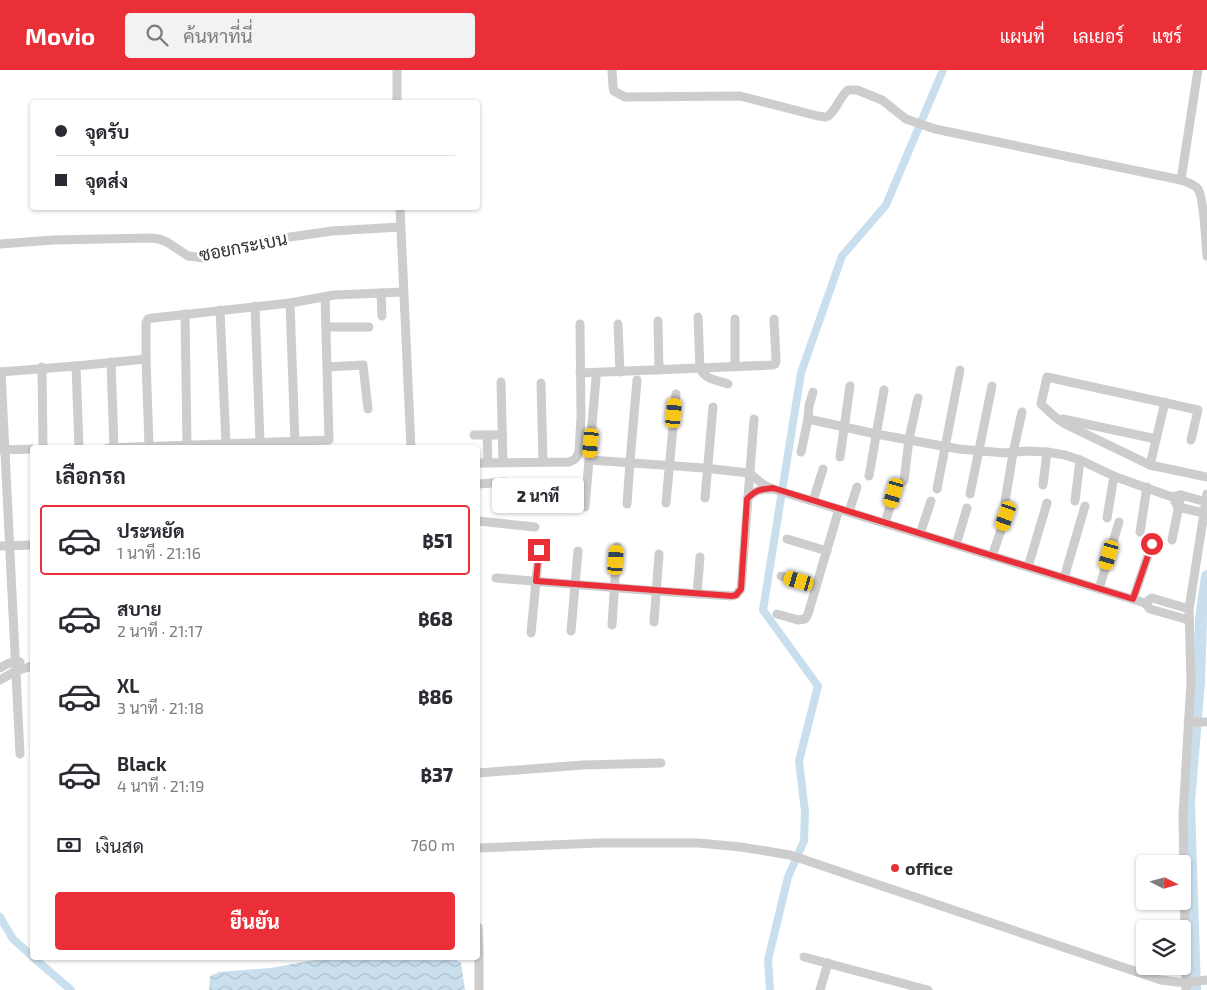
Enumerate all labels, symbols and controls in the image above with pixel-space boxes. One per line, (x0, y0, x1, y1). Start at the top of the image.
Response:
search box (125, 13, 475, 58)
text: Movio (25, 21, 95, 50)
icon: search (143, 21, 171, 49)
text: ค้นหาที่นี่ (183, 24, 253, 47)
text: แผนที่ (1000, 25, 1045, 47)
text: เลเยอร์ (1073, 25, 1124, 47)
text: แชร์ (1152, 25, 1182, 47)
text: จุดรับ (85, 120, 129, 143)
text: จุดส่ง (85, 169, 128, 192)
street label: ซอยกระเบน (197, 227, 289, 265)
car (665, 397, 682, 429)
car (582, 427, 599, 459)
text: เลือกรถ (55, 462, 126, 488)
car (882, 477, 905, 509)
callout: 2 นาที (493, 478, 585, 512)
text: 2 นาที (517, 486, 559, 505)
car (994, 499, 1017, 533)
icon: car (57, 518, 102, 563)
text: ประหยัด (117, 519, 185, 542)
text: ฿51 (422, 529, 453, 552)
route start (1141, 533, 1163, 555)
route end (528, 539, 550, 561)
car (1097, 539, 1120, 571)
text: 1 นาที · 21:16 (117, 543, 201, 562)
car (607, 545, 624, 575)
car (782, 570, 815, 592)
icon: car (57, 596, 102, 641)
text: สบาย (117, 597, 162, 620)
text: ฿68 (418, 607, 453, 630)
text: 2 นาที · 21:17 (117, 621, 203, 640)
icon: car (57, 674, 102, 719)
text: XL (117, 674, 139, 697)
text: ฿86 (418, 685, 453, 708)
text: 3 นาที · 21:18 (117, 698, 204, 717)
icon: car (57, 752, 102, 797)
text: Black (117, 752, 167, 775)
text: ฿37 (420, 763, 453, 786)
text: 4 นาที · 21:19 (117, 776, 204, 795)
icon: cash (55, 831, 83, 859)
text: เงินสด (95, 834, 144, 857)
text: 760 m (410, 835, 455, 854)
north arrow (1136, 855, 1191, 910)
map controls (1136, 855, 1191, 975)
place label: office (905, 857, 953, 879)
marker: office (889, 862, 901, 874)
button: ยืนยัน (55, 892, 455, 950)
button: layers (1136, 920, 1191, 975)

